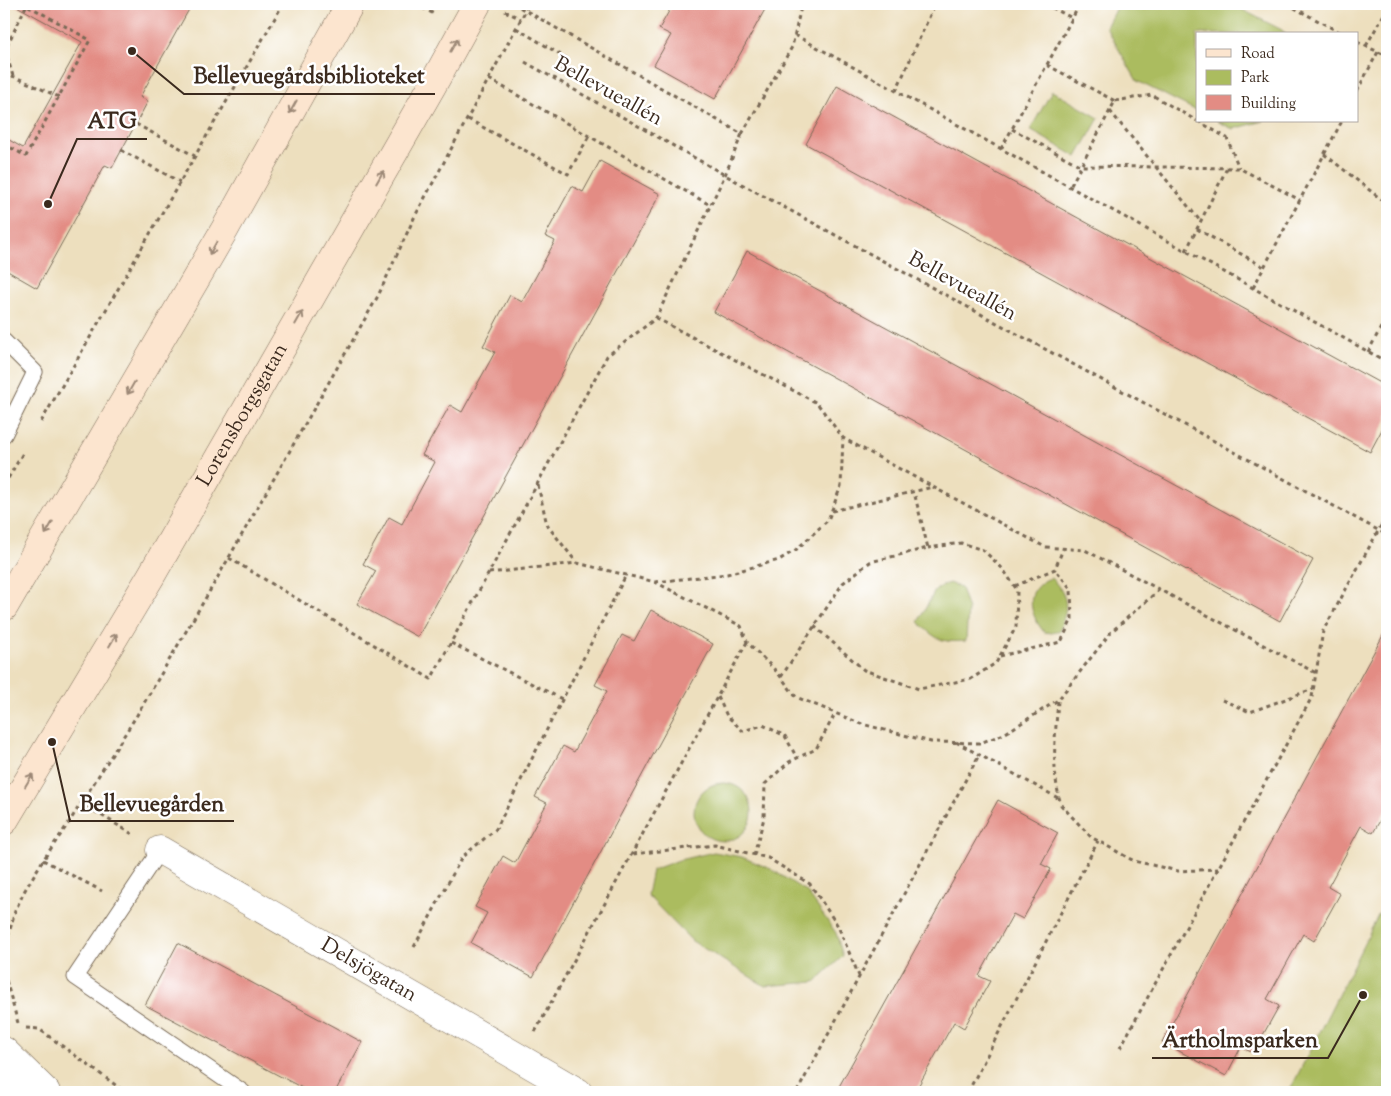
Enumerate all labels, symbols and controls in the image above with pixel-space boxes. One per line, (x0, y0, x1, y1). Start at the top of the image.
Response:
legend (1196, 32, 1358, 122)
one-way arrow (449, 37, 459, 52)
text: Road (1241, 44, 1275, 65)
street label: Bellevueallén (548, 50, 668, 134)
callout: Bellevuegårdsbiblioteket (184, 57, 435, 94)
text: Bellevuegårdsbiblioteket (193, 62, 425, 94)
text: Park (1241, 68, 1270, 89)
text: Building (1241, 94, 1296, 115)
one-way arrow (288, 99, 298, 114)
callout: ATG (77, 102, 147, 139)
text: ATG (87, 107, 137, 139)
one-way arrow (376, 170, 385, 185)
one-way arrow (208, 241, 218, 255)
street label: Bellevueallén (902, 245, 1022, 329)
one-way arrow (295, 312, 305, 326)
street label: Lorensborgsgatan (190, 338, 296, 492)
one-way arrow (126, 381, 136, 395)
one-way arrow (43, 521, 53, 535)
one-way arrow (108, 634, 118, 648)
one-way arrow (24, 773, 34, 787)
callout: Bellevuegården (70, 784, 234, 821)
text: Bellevuegården (80, 790, 224, 822)
street label: Delsjögatan (315, 931, 422, 1011)
callout: Ärtholmsparken (1152, 1021, 1328, 1058)
text: Ärtholmsparken (1162, 1025, 1318, 1058)

